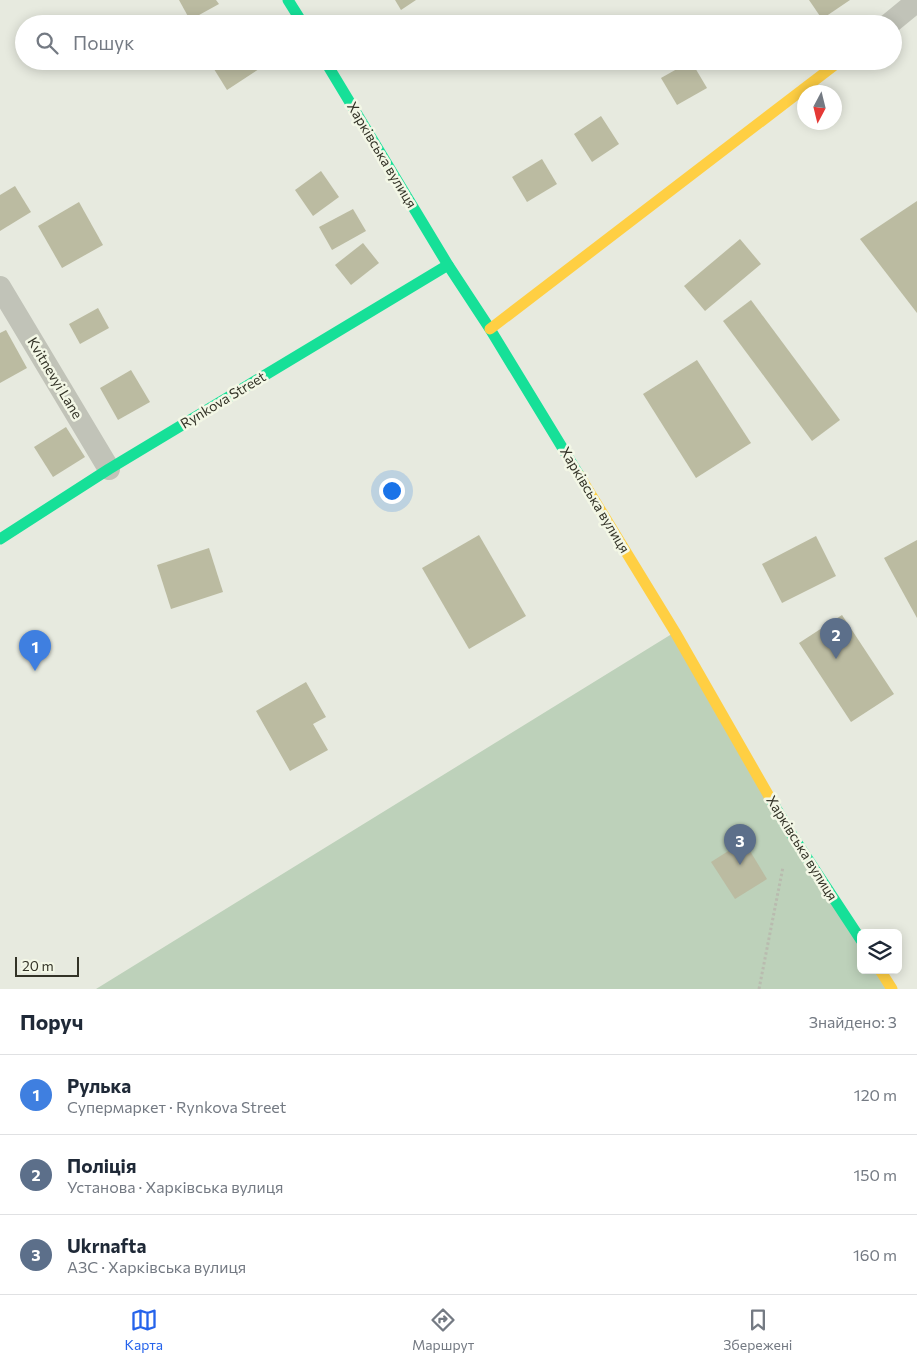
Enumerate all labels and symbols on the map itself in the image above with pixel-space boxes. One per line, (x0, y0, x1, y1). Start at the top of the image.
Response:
north arrow (797, 85, 842, 130)
street label: Харківська вулиця (344, 99, 421, 211)
street label: Kvitnevyi Lane (24, 334, 86, 422)
street label: Rynkova Street (177, 367, 269, 432)
street label: Харківська вулиця (557, 444, 634, 556)
your location (379, 478, 405, 504)
pin: 2 (820, 618, 852, 659)
pin: 1 (19, 630, 51, 671)
street label: Харківська вулиця (763, 792, 842, 903)
pin: 3 (724, 824, 756, 865)
scale bar (15, 954, 79, 977)

